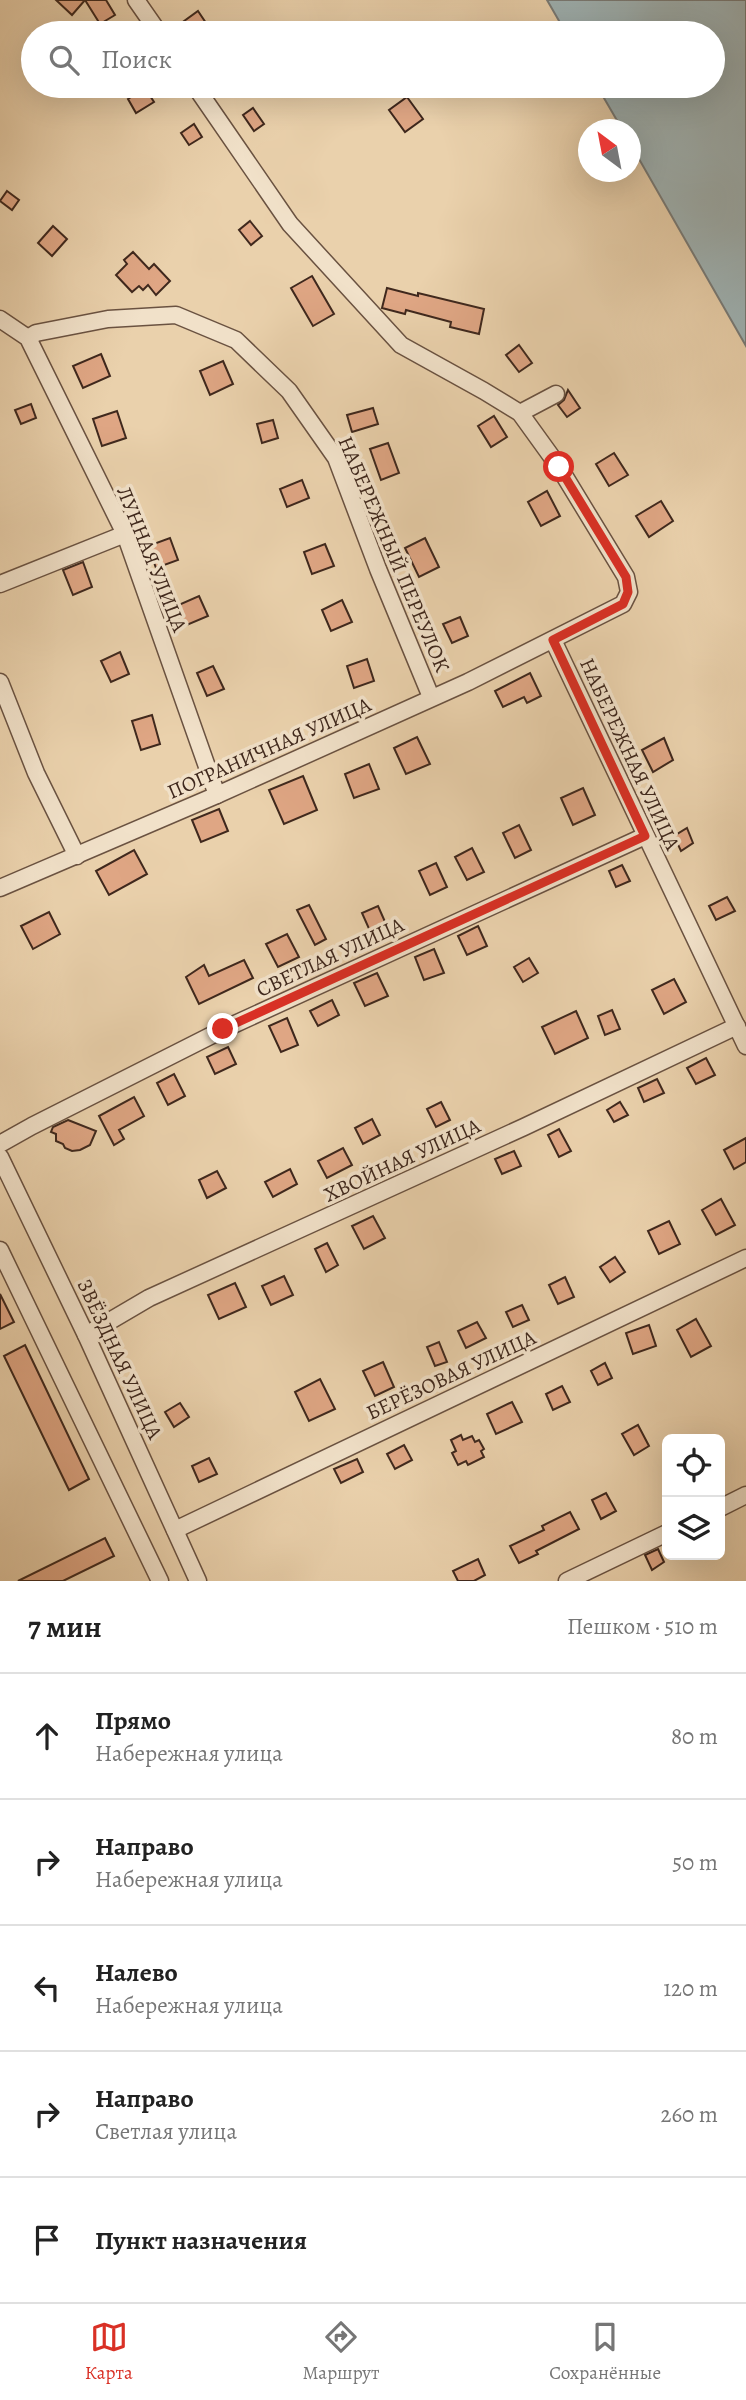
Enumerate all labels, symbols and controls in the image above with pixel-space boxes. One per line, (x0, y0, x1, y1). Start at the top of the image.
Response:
search box (21, 21, 725, 98)
icon: search (45, 41, 83, 79)
text: Поиск (101, 42, 172, 77)
north arrow (578, 119, 641, 182)
street label: НАБЕРЕЖНЫЙ ПЕРЕУЛОК (332, 432, 457, 677)
route start (543, 451, 574, 482)
street label: ЛУННАЯ УЛИЦА (110, 482, 194, 637)
street label: НАБЕРЕЖНАЯ УЛИЦА (573, 653, 687, 855)
street label: ПОГРАНИЧНАЯ УЛИЦА (163, 690, 376, 806)
street label: СВЕТЛАЯ УЛИЦА (252, 910, 409, 1003)
route end (207, 1013, 238, 1044)
street label: ХВОЙНАЯ УЛИЦА (319, 1111, 485, 1209)
street label: ЗВЁЗДНАЯ УЛИЦА (71, 1274, 170, 1444)
street label: БЕРЁЗОВАЯ УЛИЦА (362, 1323, 541, 1427)
map controls (662, 1434, 725, 1560)
button: locate (662, 1434, 725, 1497)
button: layers (662, 1497, 725, 1560)
text: 7 мин (28, 1607, 102, 1647)
text: Пешком · 510 m (567, 1611, 718, 1642)
text: Прямо (95, 1703, 171, 1738)
icon: ahead (28, 1717, 66, 1755)
text: 80 m (671, 1721, 718, 1752)
text: Набережная улица (95, 1738, 283, 1769)
text: Направо (95, 1829, 194, 1864)
icon: right (28, 1843, 66, 1881)
text: 50 m (672, 1847, 718, 1878)
text: Набережная улица (95, 1864, 283, 1895)
text: Налево (95, 1955, 178, 1990)
icon: left (28, 1969, 66, 2007)
text: 120 m (663, 1973, 718, 2004)
text: Набережная улица (95, 1990, 283, 2021)
text: Направо (95, 2081, 194, 2116)
icon: right (28, 2095, 66, 2133)
text: 260 m (660, 2099, 718, 2130)
text: Светлая улица (95, 2116, 237, 2147)
icon: arrive (28, 2221, 66, 2259)
text: Пункт назначения (95, 2223, 307, 2258)
tab: Карта (85, 2318, 133, 2386)
tab: Маршрут (302, 2318, 379, 2386)
tab: Сохранённые (549, 2318, 661, 2386)

